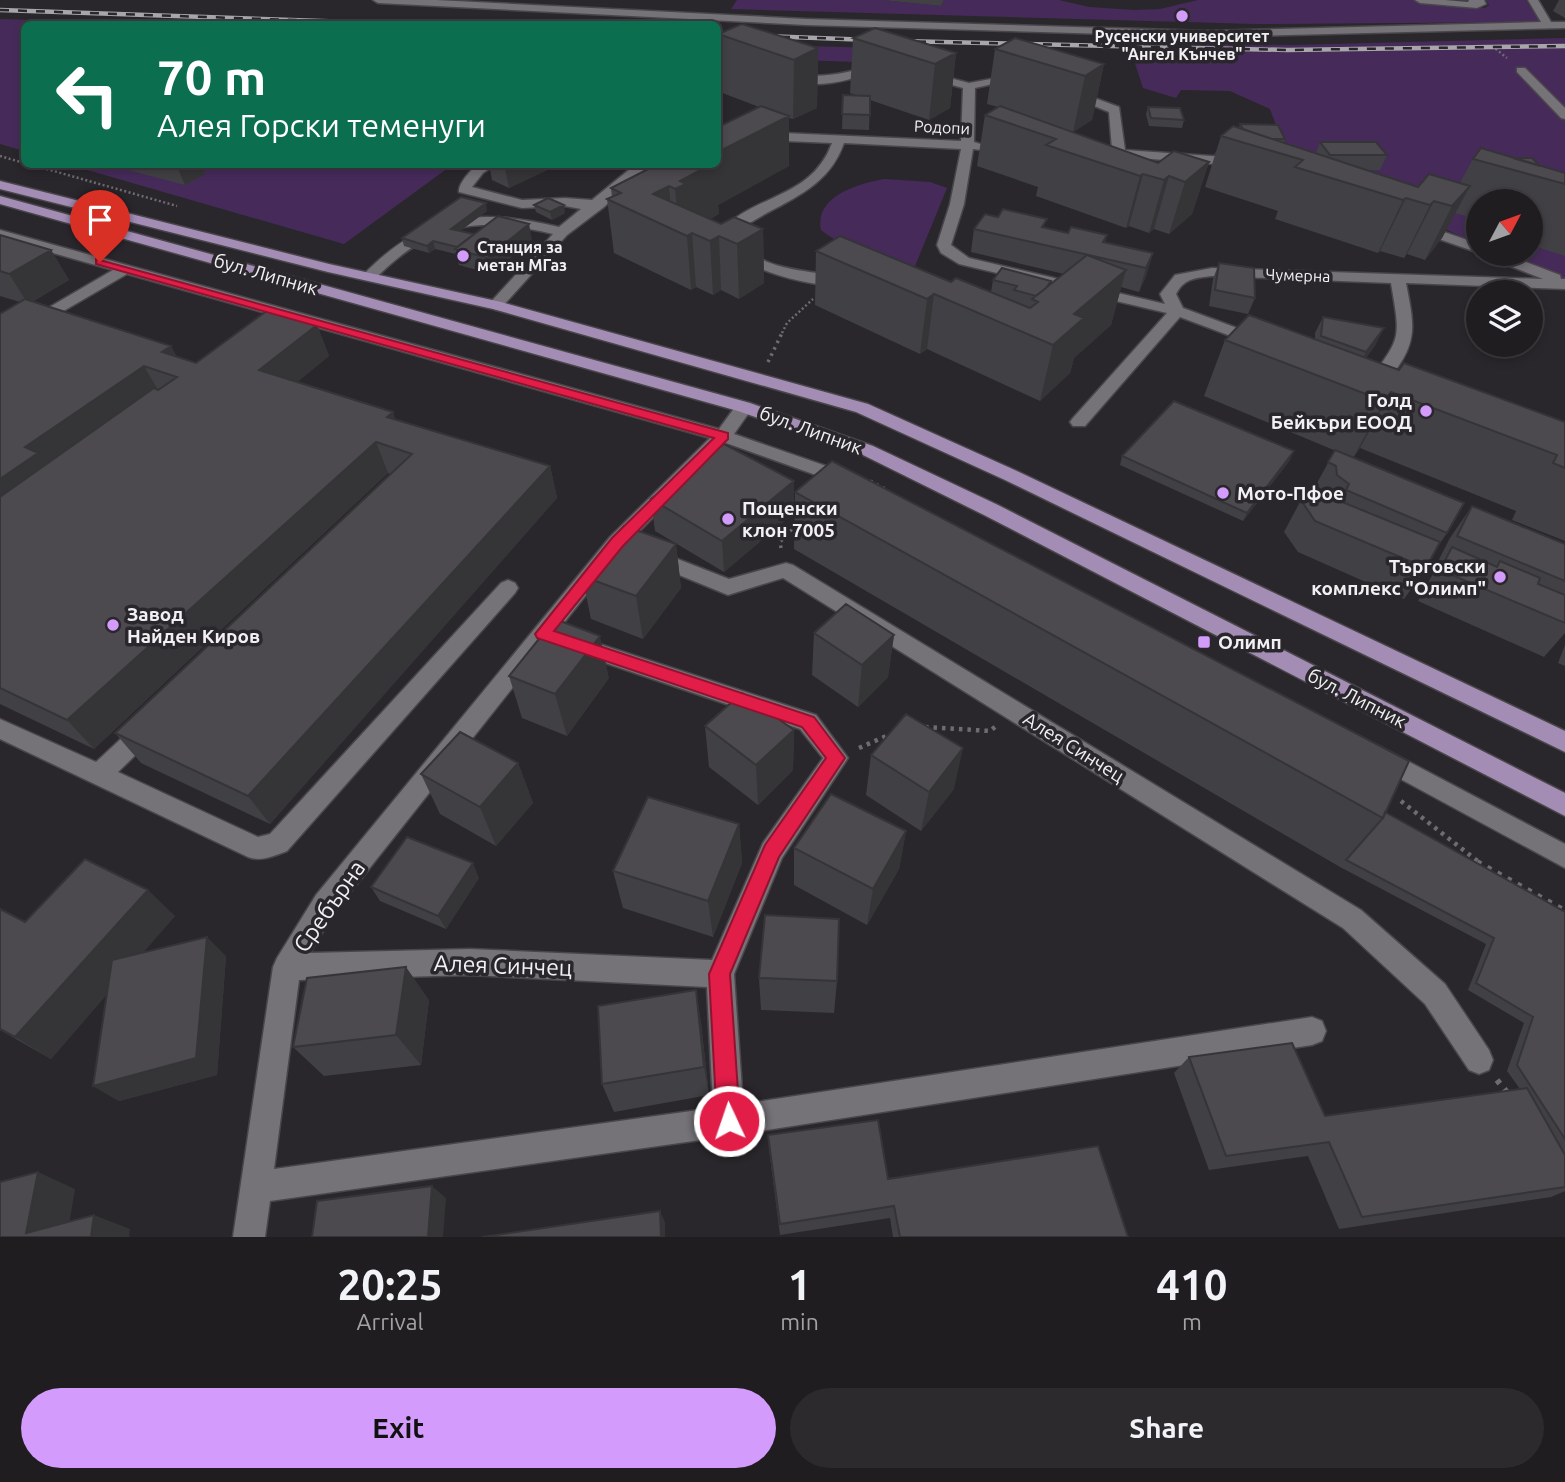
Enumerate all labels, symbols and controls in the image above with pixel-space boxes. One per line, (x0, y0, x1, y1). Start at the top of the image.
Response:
marker: Русенски университет "Ангел Кънчев" (1174, 8, 1190, 24)
place label: Русенски университет "Ангел Кънчев" (1095, 27, 1269, 63)
icon: left (42, 49, 133, 140)
text: 70 m (157, 49, 266, 104)
text: Алея Горски теменуги (157, 107, 486, 143)
street label: Родопи (913, 117, 971, 137)
north arrow (1466, 189, 1544, 266)
map controls (1466, 189, 1543, 357)
pin (70, 190, 130, 262)
icon: arrive (81, 201, 119, 239)
place label: Станция за метан МГаз (477, 238, 567, 274)
marker: Станция за метан МГаз (455, 248, 471, 264)
street label: бул. Липник (211, 249, 321, 299)
street label: Чумерна (1265, 265, 1331, 285)
button: layers (1466, 280, 1543, 357)
place label: Голд Бейкъри ЕООД (1271, 389, 1413, 433)
street label: бул. Липник (757, 401, 865, 459)
marker: Голд Бейкъри ЕООД (1418, 403, 1434, 419)
place label: Мото-Пфое (1237, 482, 1344, 504)
marker: Мото-Пфое (1215, 485, 1231, 501)
place label: Пощенски клон 7005 (742, 497, 838, 541)
marker: Пощенски клон 7005 (720, 511, 736, 527)
place label: Търговски комплекс "Олимп" (1311, 555, 1486, 599)
marker: Търговски комплекс "Олимп" (1492, 569, 1508, 585)
place label: Завод Найден Киров (127, 603, 260, 647)
marker: Завод Найден Киров (105, 617, 121, 633)
place label: Олимп (1218, 631, 1282, 653)
marker: Олимп (1196, 634, 1212, 650)
street label: бул. Липник (1304, 664, 1410, 732)
street label: Алея Синчец (1020, 707, 1128, 787)
street label: Сребърна (288, 855, 370, 957)
street label: Алея Синчец (433, 950, 573, 980)
position arrow (692, 1084, 766, 1158)
text: 20:25 (338, 1261, 443, 1308)
text: 1 (788, 1261, 811, 1308)
text: 410 (1156, 1261, 1227, 1308)
text: Arrival (357, 1309, 424, 1334)
text: min (780, 1309, 819, 1334)
text: m (1182, 1309, 1202, 1334)
button: Exit (21, 1388, 776, 1468)
button: Share (790, 1388, 1544, 1468)

